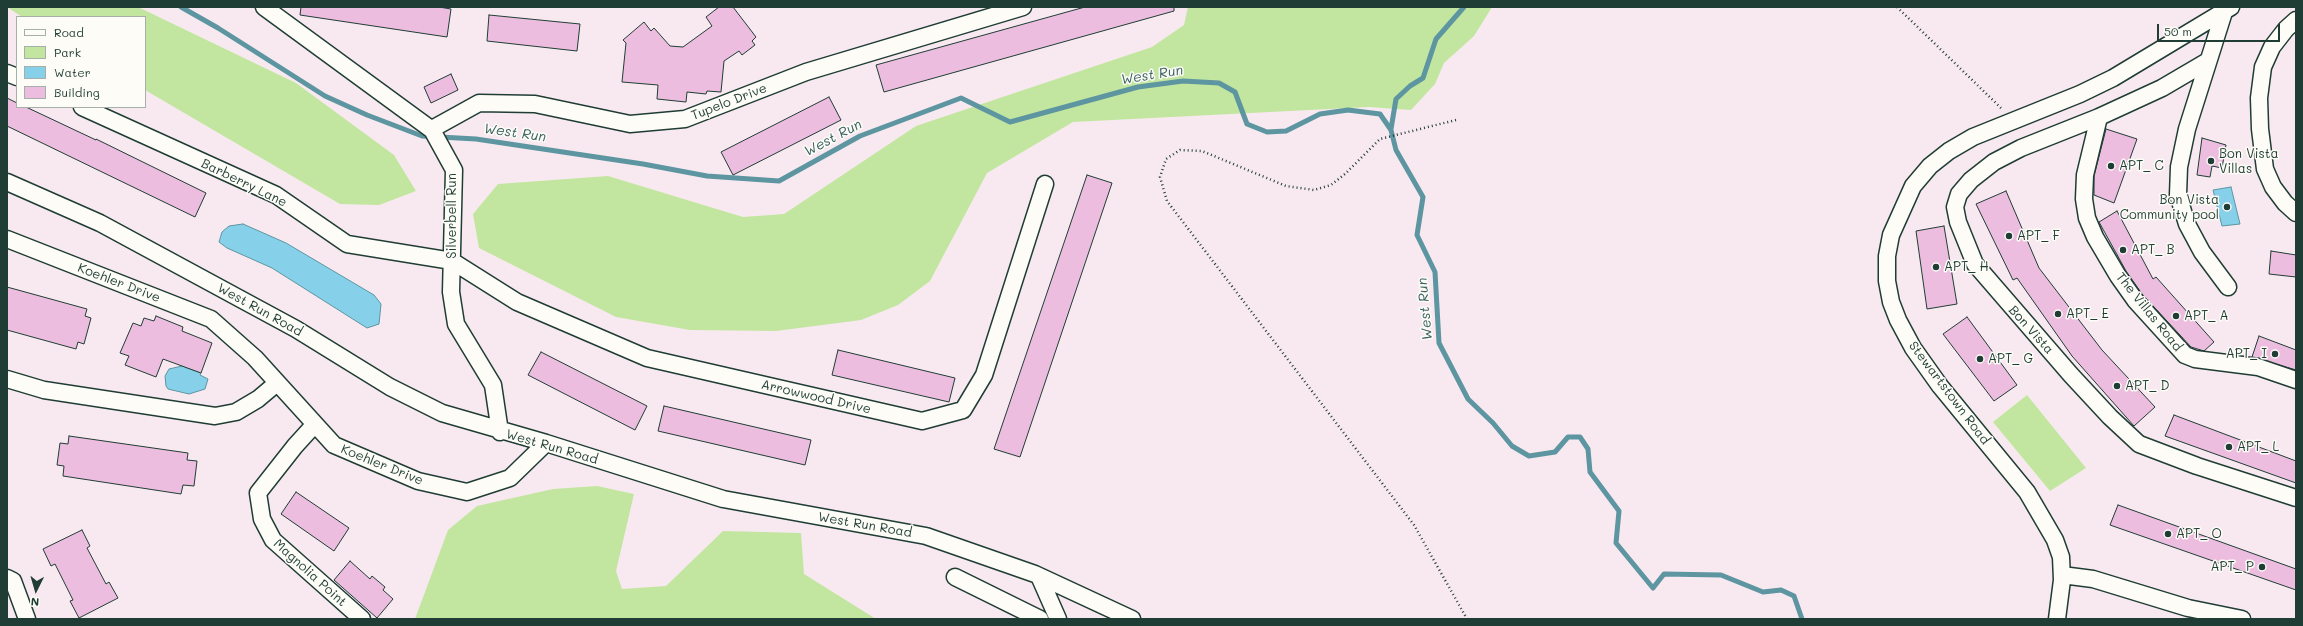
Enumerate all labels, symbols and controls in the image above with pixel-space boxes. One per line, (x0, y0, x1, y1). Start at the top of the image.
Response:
legend (16, 16, 146, 108)
scale bar (2159, 16, 2282, 42)
text: 50 m (2164, 23, 2192, 39)
text: Road (54, 24, 84, 40)
text: Park (54, 44, 81, 60)
water label: West Run (1120, 62, 1184, 88)
text: Water (54, 64, 91, 80)
street label: Tupelo Drive (689, 80, 769, 124)
text: Building (54, 84, 100, 100)
water label: West Run (801, 116, 865, 160)
water label: West Run (483, 120, 547, 146)
place label: Bon Vista Villas (2219, 146, 2279, 177)
street label: Barberry Lane (199, 156, 289, 210)
marker: Bon Vista Villas (2206, 156, 2216, 166)
place label: APT_ C (2119, 158, 2164, 174)
marker: APT_ C (2106, 161, 2116, 171)
street label: Silverbell Run (444, 173, 460, 259)
place label: Bon Vista Community pool (2120, 192, 2219, 223)
marker: Bon Vista Community pool (2222, 202, 2232, 212)
place label: APT_ F (2017, 228, 2060, 244)
marker: APT_ F (2004, 231, 2014, 241)
place label: APT_ B (2131, 242, 2175, 258)
marker: APT_ B (2118, 245, 2128, 255)
place label: APT_ H (1944, 259, 1989, 275)
street label: Koehler Drive (75, 260, 163, 306)
marker: APT_ H (1931, 262, 1941, 272)
street label: The Villas Road (2113, 270, 2185, 354)
water label: West Run (1414, 277, 1436, 341)
street label: West Run Road (215, 280, 305, 340)
street label: Bon Vista (2005, 303, 2057, 357)
place label: APT_ E (2066, 306, 2109, 322)
place label: APT_ A (2184, 308, 2229, 324)
marker: APT_ E (2053, 309, 2063, 319)
marker: APT_ A (2171, 311, 2181, 321)
street label: Stewartstown Road (1905, 338, 1993, 448)
place label: APT_ I (2226, 346, 2267, 362)
marker: APT_ I (2270, 349, 2280, 359)
place label: APT_ G (1988, 351, 2033, 367)
marker: APT_ G (1975, 354, 1985, 364)
street label: Arrowwood Drive (760, 377, 872, 417)
place label: APT_ D (2125, 378, 2169, 394)
marker: APT_ D (2112, 381, 2122, 391)
street label: West Run Road (504, 426, 600, 468)
place label: APT_ L (2237, 439, 2279, 455)
street label: Koehler Drive (339, 441, 425, 489)
marker: APT_ L (2224, 442, 2234, 452)
street label: West Run Road (817, 509, 913, 541)
place label: APT_ O (2176, 526, 2222, 542)
marker: APT_ O (2163, 529, 2173, 539)
street label: Magnolia Point (270, 536, 350, 610)
place label: APT_ P (2211, 559, 2254, 575)
marker: APT_ P (2257, 562, 2267, 572)
north arrow (16, 570, 56, 610)
text: N (30, 595, 40, 610)

